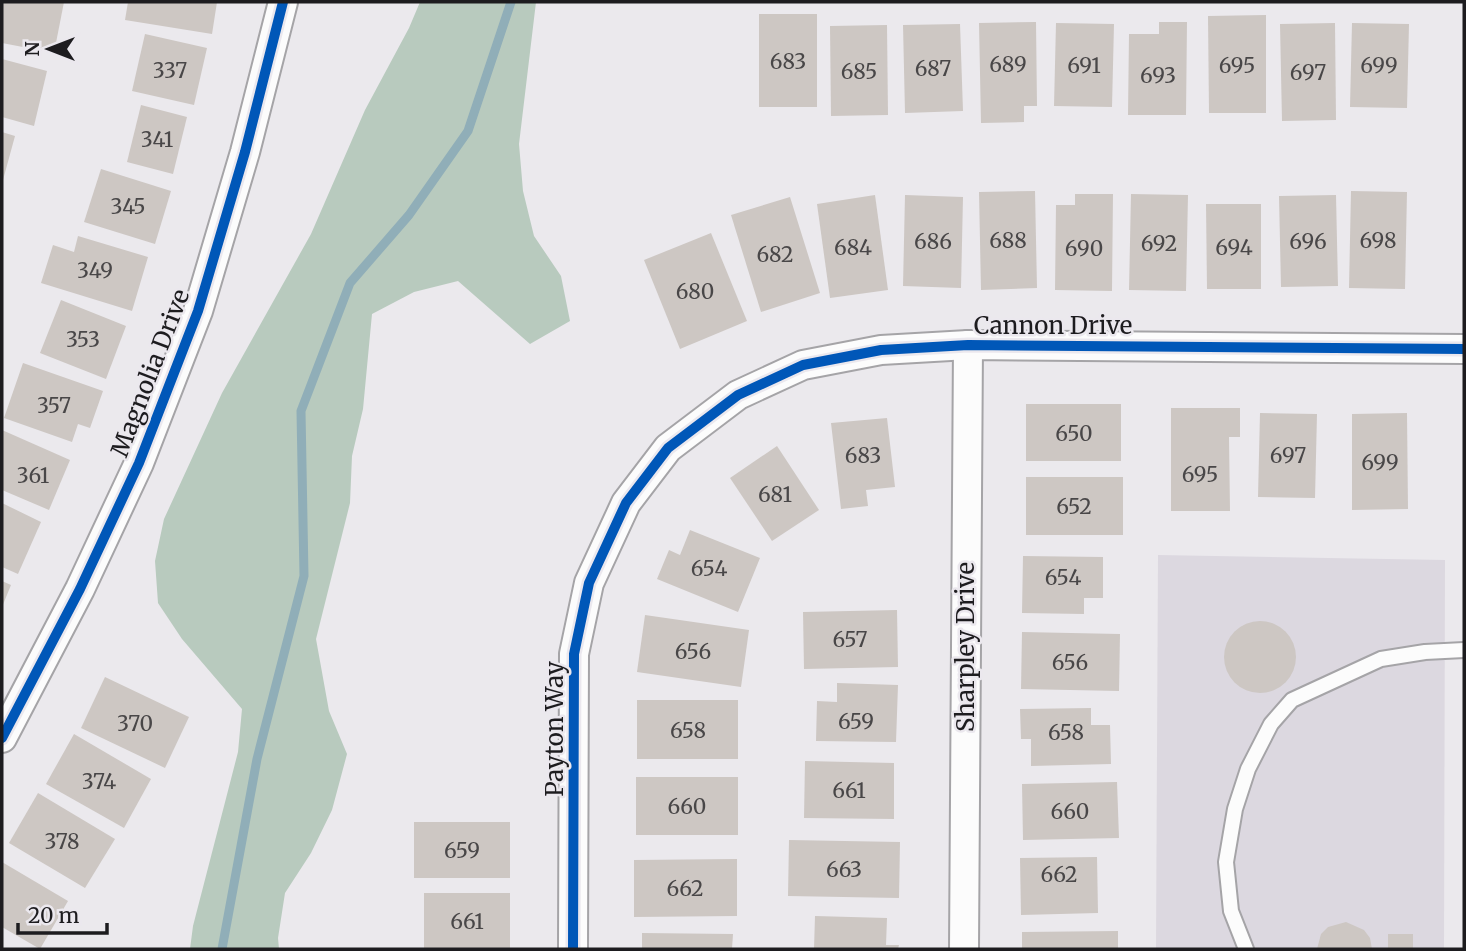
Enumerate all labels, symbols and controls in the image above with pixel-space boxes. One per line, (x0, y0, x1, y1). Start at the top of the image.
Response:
north arrow (14, 14, 84, 84)
text: N (20, 41, 44, 57)
house number: 683 (770, 48, 806, 75)
house number: 689 (989, 51, 1027, 78)
house number: 691 (1067, 52, 1101, 79)
house number: 695 (1219, 52, 1255, 79)
house number: 699 (1360, 52, 1398, 79)
house number: 687 (915, 55, 951, 82)
house number: 337 (153, 57, 187, 84)
house number: 685 (841, 58, 877, 85)
house number: 697 (1290, 59, 1326, 86)
house number: 693 (1140, 62, 1176, 89)
house number: 341 (141, 126, 173, 153)
house number: 345 (110, 193, 146, 220)
house number: 688 (989, 227, 1027, 254)
house number: 698 (1359, 227, 1397, 254)
house number: 686 (914, 228, 952, 255)
house number: 696 (1289, 228, 1327, 255)
house number: 692 (1141, 230, 1177, 257)
house number: 684 (834, 234, 872, 261)
house number: 694 (1215, 234, 1253, 261)
house number: 690 (1065, 235, 1103, 262)
house number: 682 (756, 241, 794, 268)
house number: 349 (77, 257, 113, 284)
house number: 680 (676, 278, 714, 305)
street label: Magnolia Drive (104, 285, 196, 461)
street label: Cannon Drive (974, 310, 1132, 341)
house number: 353 (66, 326, 100, 353)
house number: 357 (37, 392, 71, 419)
house number: 650 (1055, 420, 1093, 447)
house number: 683 (845, 442, 881, 469)
house number: 697 (1270, 442, 1306, 469)
house number: 699 (1361, 449, 1399, 476)
house number: 695 (1182, 461, 1218, 488)
house number: 361 (17, 462, 49, 489)
house number: 681 (758, 481, 792, 508)
house number: 652 (1056, 493, 1092, 520)
house number: 654 (691, 555, 727, 582)
street label: Sharpley Drive (950, 562, 981, 732)
house number: 654 (1045, 564, 1081, 591)
house number: 657 (832, 626, 868, 653)
house number: 656 (675, 638, 711, 665)
house number: 656 (1052, 649, 1088, 676)
street label: Payton Way (539, 661, 570, 797)
house number: 659 (838, 708, 874, 735)
house number: 370 (117, 710, 153, 737)
house number: 658 (670, 717, 706, 744)
house number: 658 (1048, 719, 1084, 746)
house number: 374 (82, 768, 116, 795)
house number: 661 (832, 777, 866, 804)
house number: 660 (668, 793, 706, 820)
house number: 660 (1051, 798, 1089, 825)
house number: 378 (44, 828, 80, 855)
house number: 659 (444, 837, 480, 864)
house number: 663 (826, 856, 862, 883)
house number: 662 (1041, 861, 1078, 888)
house number: 662 (667, 875, 704, 902)
scale bar (18, 892, 107, 936)
text: 20 m (28, 902, 80, 929)
house number: 661 (450, 908, 484, 935)

